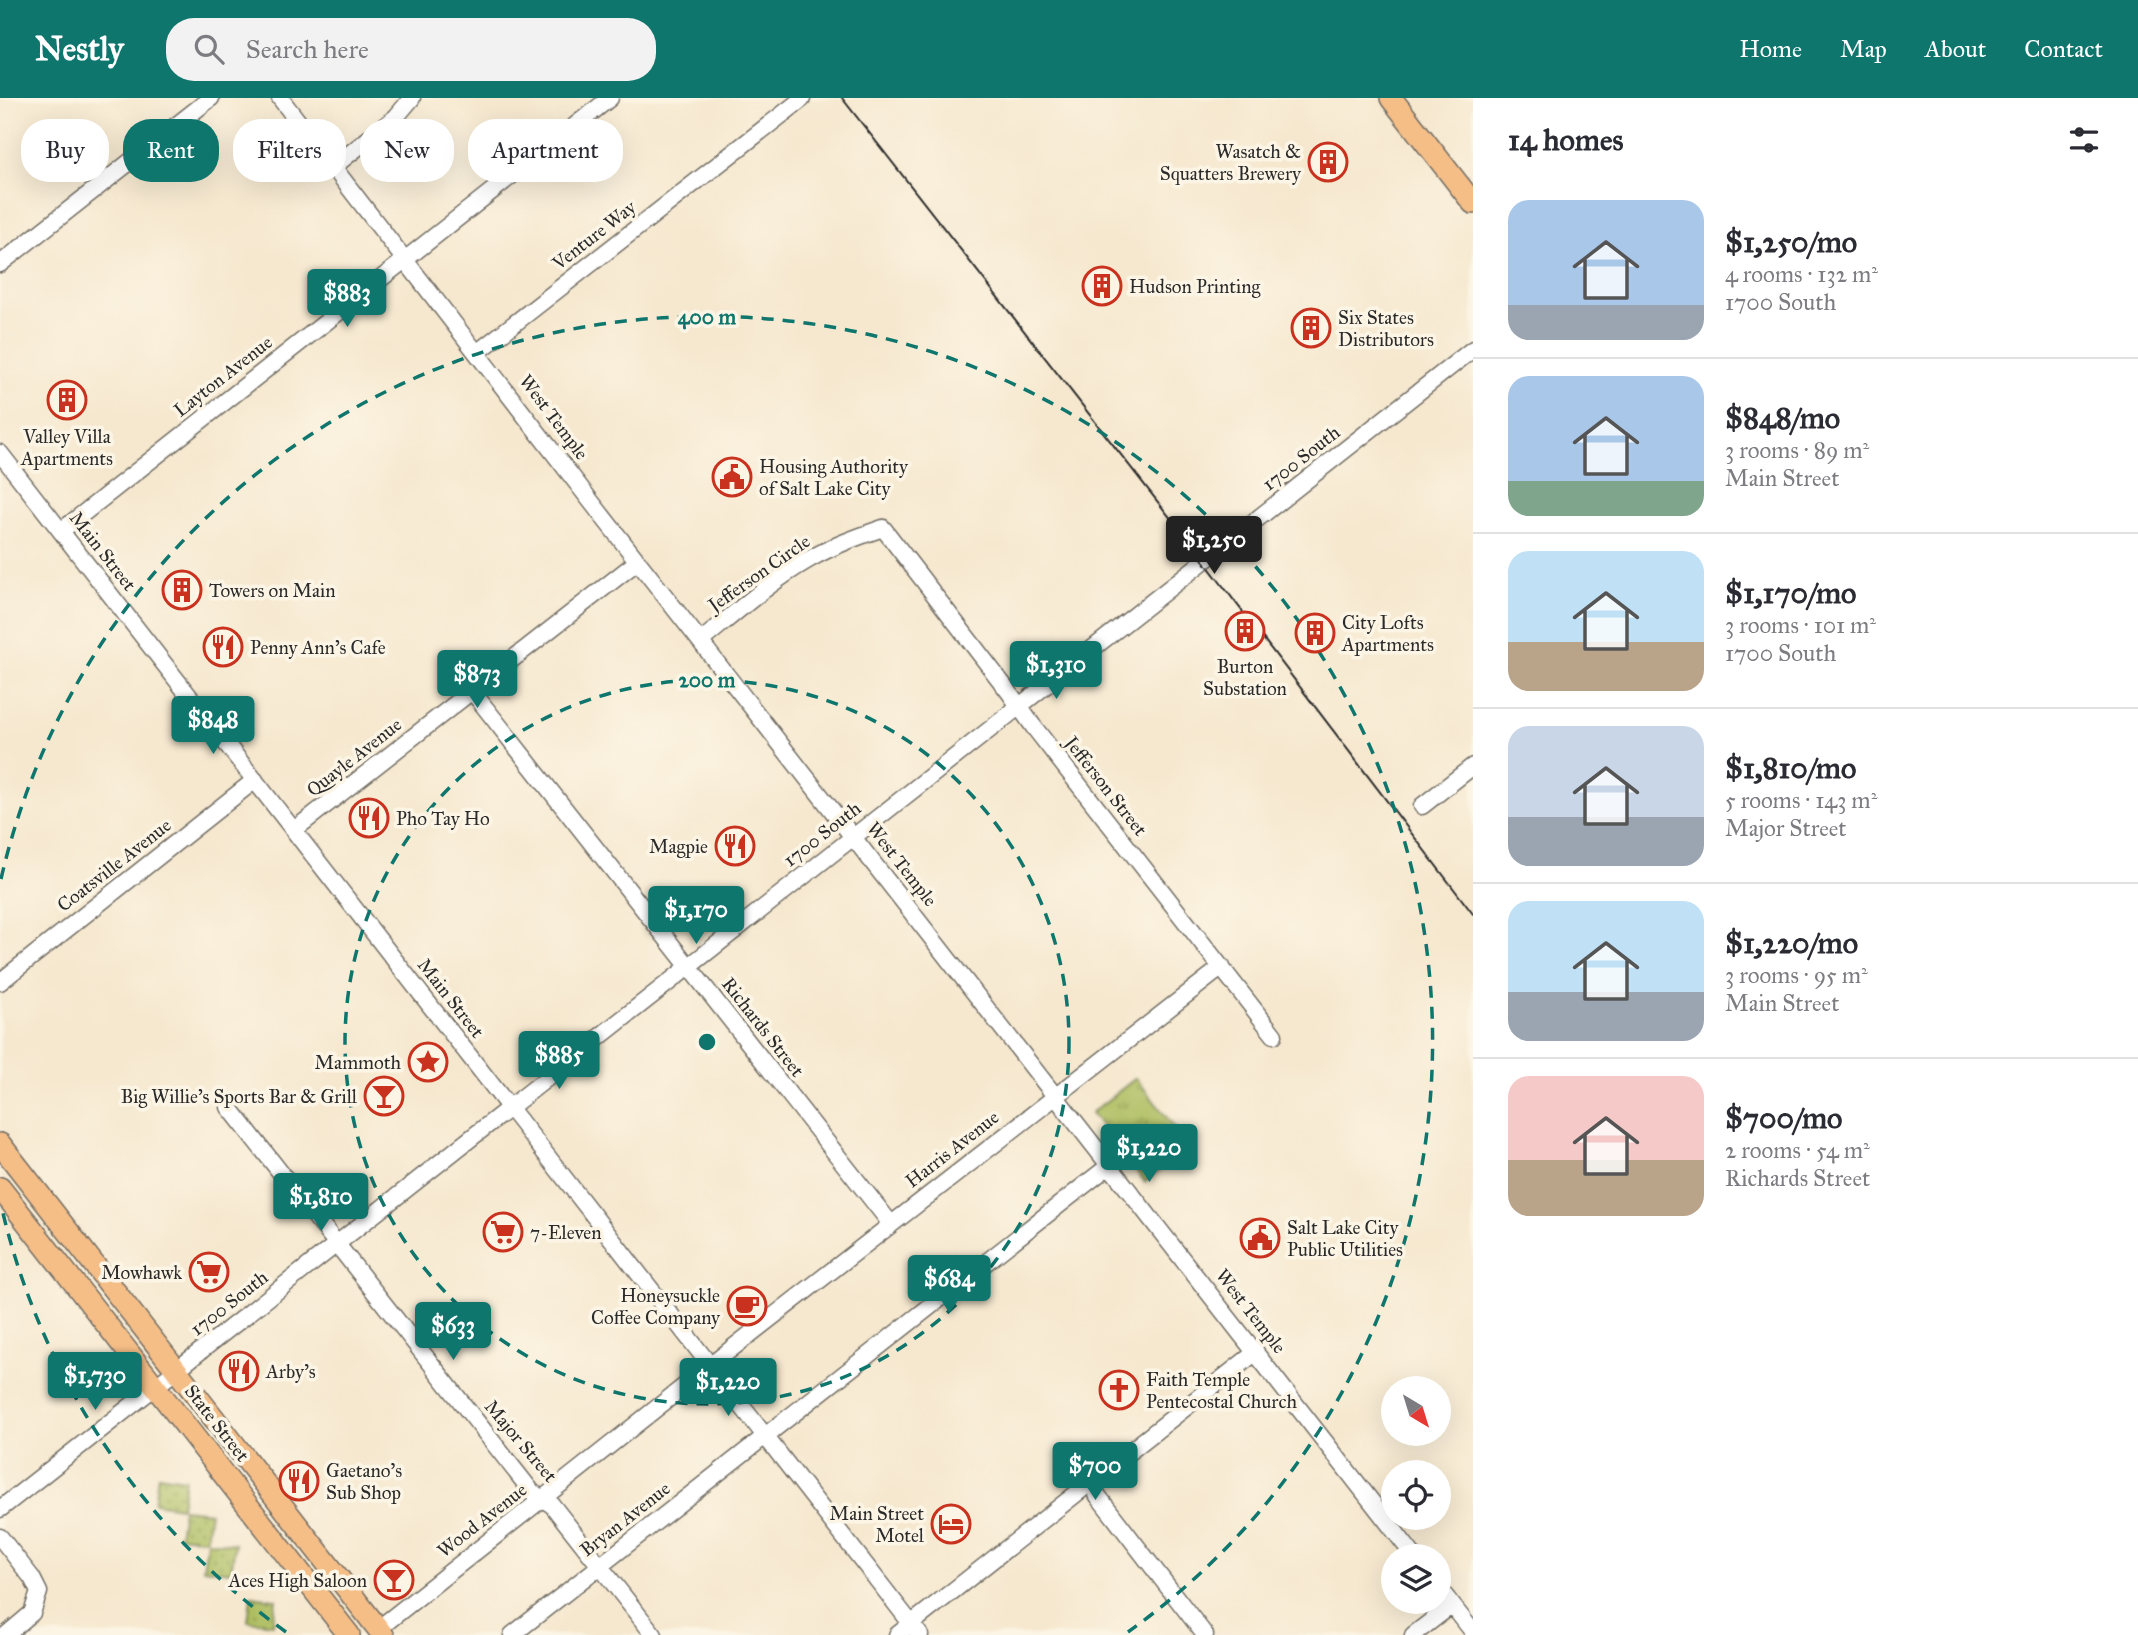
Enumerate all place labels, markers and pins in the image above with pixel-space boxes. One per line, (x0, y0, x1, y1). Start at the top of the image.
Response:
place label: Wasatch & Squatters Brewery (1160, 140, 1302, 186)
building icon: Wasatch & Squatters Brewery (1307, 141, 1349, 183)
building icon: Hudson Printing (1081, 265, 1123, 307)
pin: $883 (306, 270, 388, 329)
place label: Hudson Printing (1129, 275, 1260, 299)
place label: Six States Distributors (1338, 306, 1434, 351)
building icon: Six States Distributors (1290, 307, 1332, 349)
building icon: Valley Villa Apartments (46, 379, 88, 421)
place label: Valley Villa Apartments (20, 425, 113, 470)
place label: Housing Authority of Salt Lake City (759, 455, 909, 500)
public building icon: Housing Authority of Salt Lake City (711, 456, 753, 498)
pin: $1,250 (1157, 517, 1271, 576)
building icon: Towers on Main (161, 569, 203, 611)
place label: Towers on Main (209, 579, 336, 602)
building icon: Burton Substation (1224, 610, 1266, 652)
place label: City Lofts Apartments (1341, 611, 1434, 656)
building icon: City Lofts Apartments (1294, 612, 1336, 654)
restaurant icon: Penny Ann's Cafe (202, 626, 244, 668)
place label: Penny Ann's Cafe (250, 636, 386, 659)
pin: $1,310 (999, 642, 1113, 701)
pin: $873 (436, 650, 518, 710)
place label: Burton Substation (1203, 655, 1287, 700)
pin: $848 (172, 696, 254, 756)
restaurant icon: Pho Tay Ho (348, 797, 390, 839)
place label: Pho Tay Ho (396, 807, 490, 830)
restaurant icon: Magpie (714, 825, 756, 867)
place label: Magpie (649, 835, 708, 859)
pin: $1,170 (639, 886, 753, 946)
centre of rings (695, 1030, 719, 1054)
pin: $885 (518, 1032, 600, 1091)
place icon: Mammoth (407, 1041, 449, 1083)
place label: Mammoth (315, 1051, 401, 1074)
bar icon: Big Willie's Sports Bar & Grill (363, 1075, 405, 1117)
place label: Big Willie's Sports Bar & Grill (121, 1085, 358, 1109)
pin: $1,220 (1092, 1124, 1206, 1184)
pin: $1,810 (264, 1174, 378, 1233)
supermarket icon: 7-Eleven (482, 1211, 524, 1253)
place label: Salt Lake City Public Utilities (1287, 1216, 1403, 1261)
public building icon: Salt Lake City Public Utilities (1239, 1217, 1281, 1259)
place label: 7-Eleven (530, 1221, 602, 1244)
supermarket icon: Mowhawk (188, 1251, 230, 1293)
pin: $684 (908, 1256, 990, 1315)
place label: Mowhawk (101, 1261, 182, 1284)
place label: Honeysuckle Coffee Company (591, 1284, 721, 1329)
cafe icon: Honeysuckle Coffee Company (726, 1285, 768, 1327)
pin: $633 (412, 1302, 494, 1362)
restaurant icon: Arby's (218, 1350, 260, 1392)
pin: $1,730 (38, 1352, 152, 1412)
pin: $1,220 (671, 1358, 785, 1418)
place label: Arby's (265, 1360, 316, 1383)
place label: Faith Temple Pentecostal Church (1146, 1368, 1297, 1413)
church icon: Faith Temple Pentecostal Church (1098, 1369, 1140, 1411)
pin: $700 (1054, 1442, 1136, 1502)
place label: Gaetano's Sub Shop (326, 1459, 402, 1504)
restaurant icon: Gaetano's Sub Shop (278, 1460, 320, 1502)
place label: Main Street Motel (830, 1502, 925, 1547)
hotel icon: Main Street Motel (930, 1503, 972, 1545)
bar icon: Aces High Saloon (373, 1559, 415, 1601)
place label: Aces High Saloon (227, 1569, 367, 1593)

